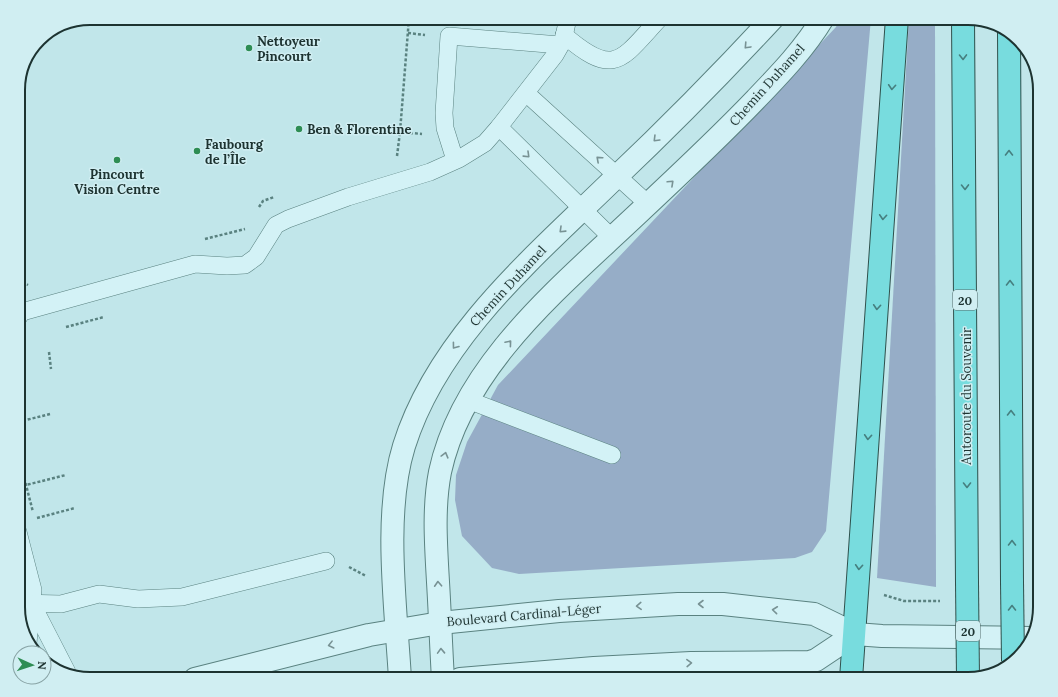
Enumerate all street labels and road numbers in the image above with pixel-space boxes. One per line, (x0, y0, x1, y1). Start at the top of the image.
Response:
street label: Chemin Duhamel (726, 40, 809, 130)
street label: Chemin Duhamel (466, 242, 550, 330)
road number: 20 (953, 290, 977, 310)
street label: Autoroute du Souvenir (958, 327, 975, 466)
street label: Boulevard Cardinal-Léger (446, 600, 602, 630)
road number: 20 (956, 621, 980, 641)

